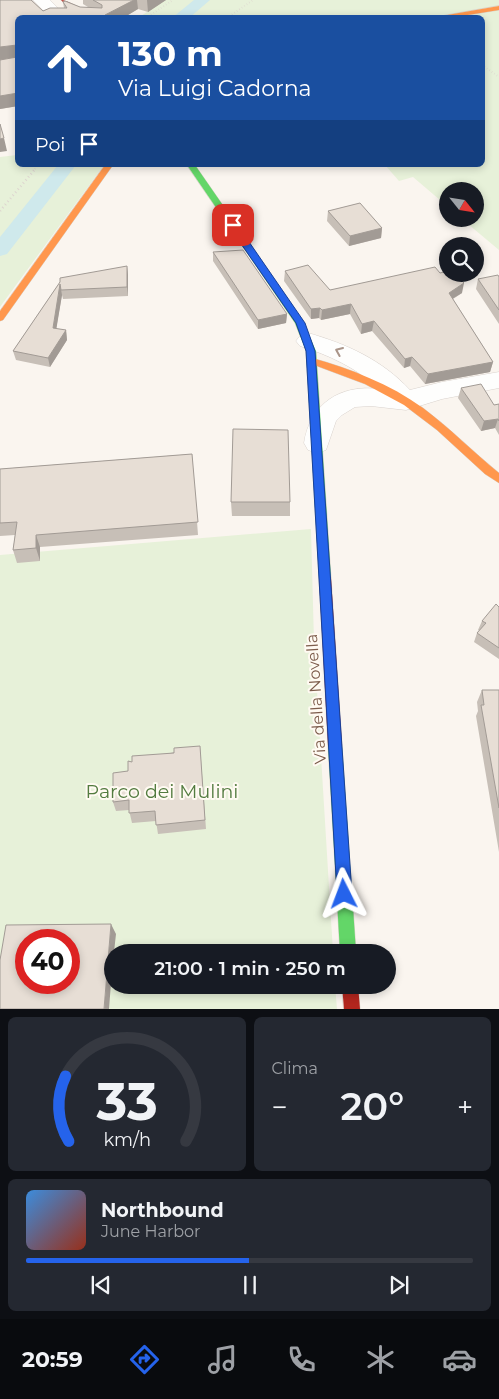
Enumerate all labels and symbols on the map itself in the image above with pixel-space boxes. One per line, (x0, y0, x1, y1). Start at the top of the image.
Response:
north arrow (439, 182, 484, 228)
pin (212, 204, 254, 246)
one-way arrow (335, 347, 344, 358)
street label: Via della Novella (302, 633, 330, 765)
park label: Parco dei Mulini (86, 780, 238, 803)
position arrow (317, 867, 369, 919)
speed limit sign: 40 (15, 929, 80, 994)

